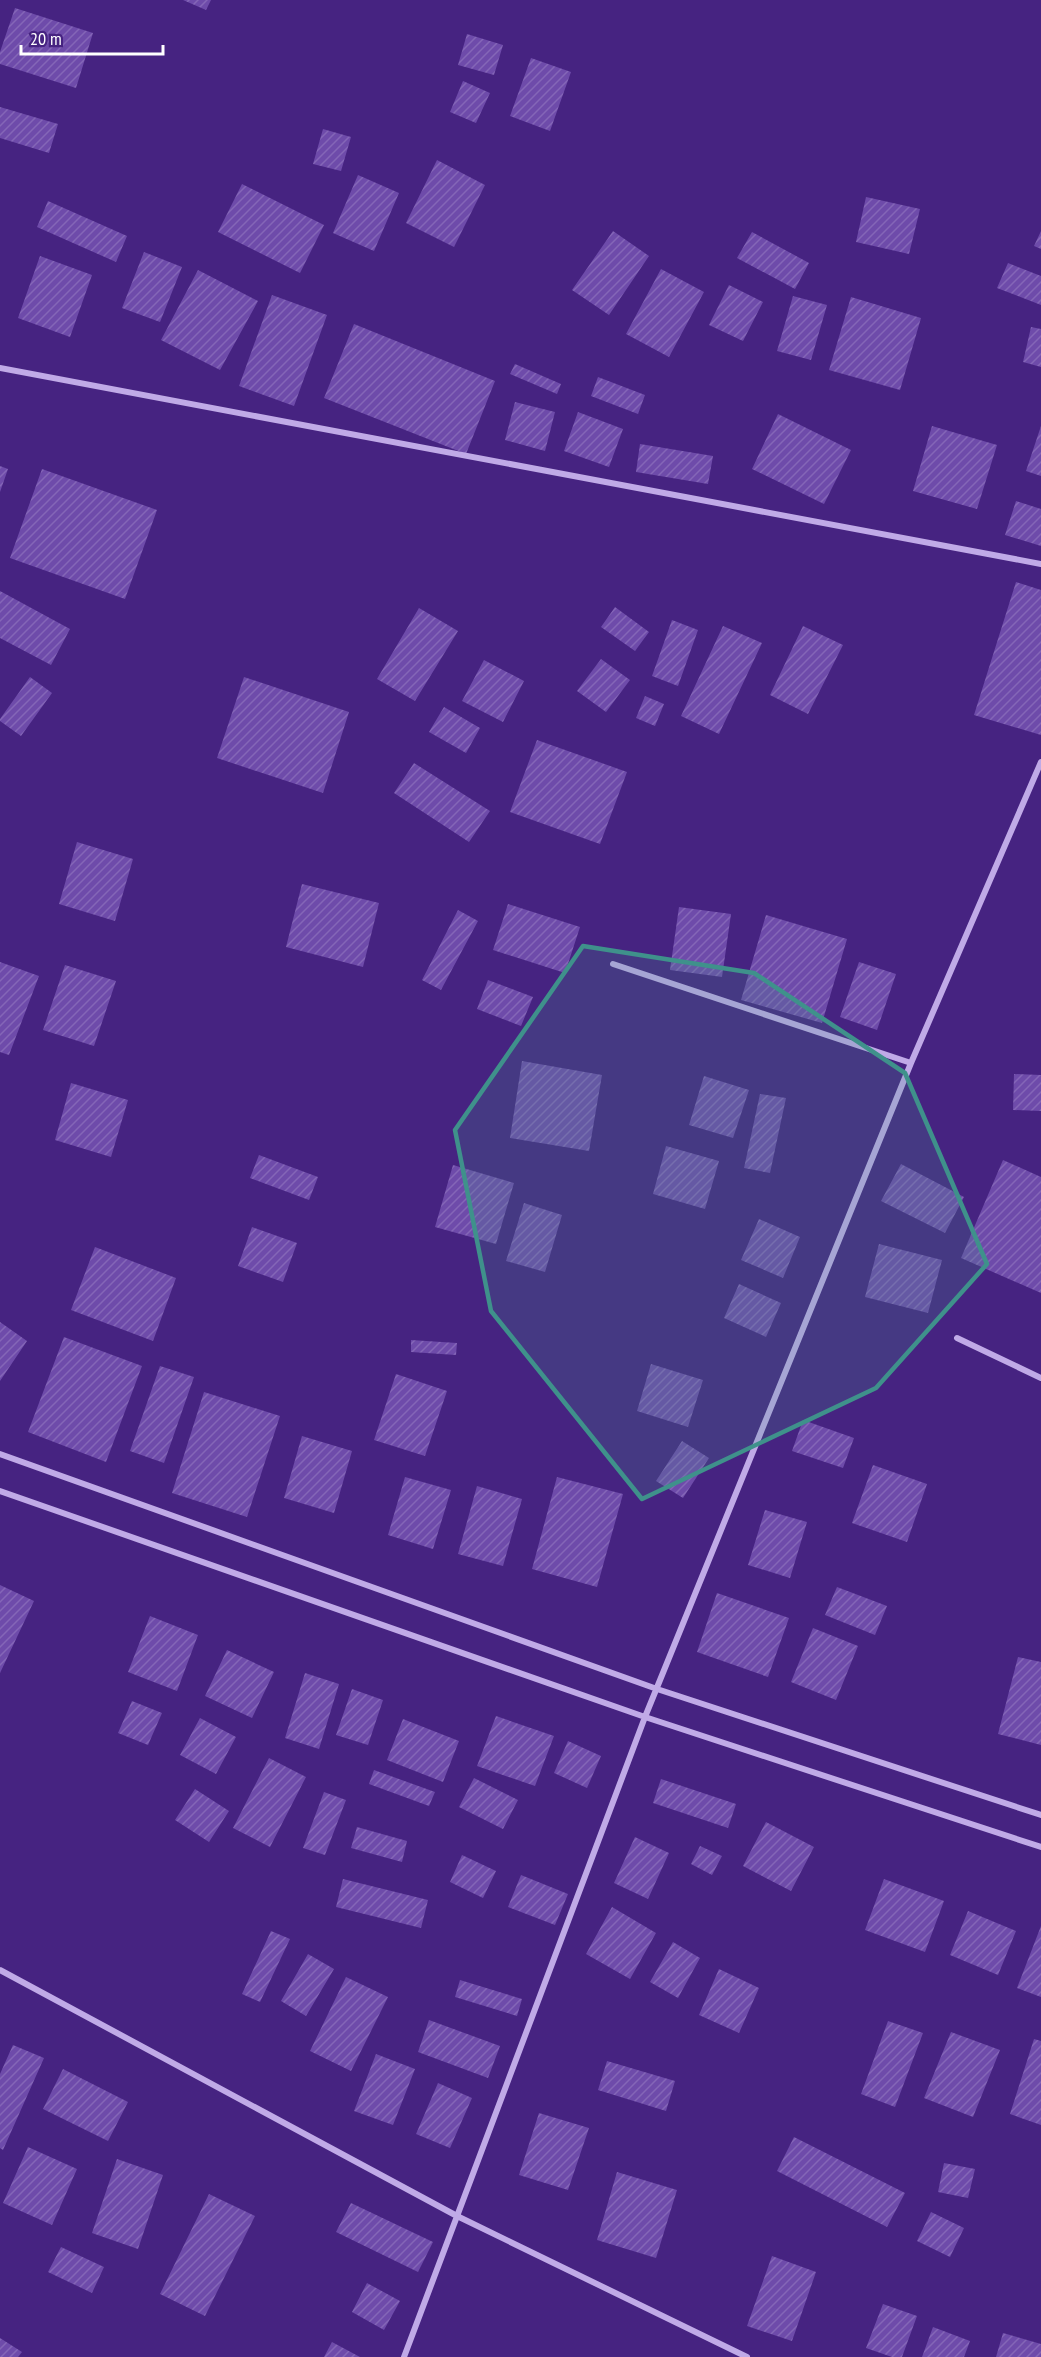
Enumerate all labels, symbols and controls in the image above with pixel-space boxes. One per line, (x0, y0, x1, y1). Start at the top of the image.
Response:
scale bar (21, 18, 164, 56)
text: 20 m (30, 27, 62, 50)

